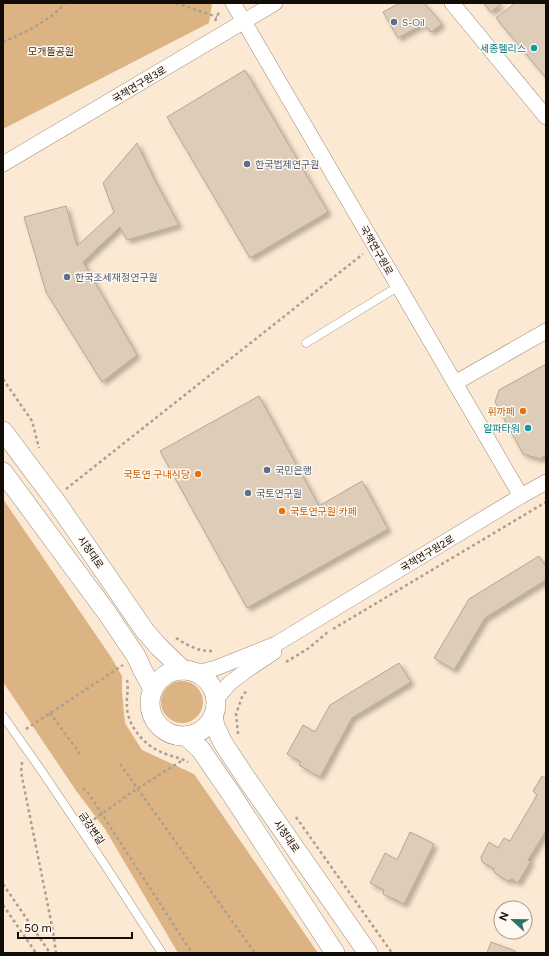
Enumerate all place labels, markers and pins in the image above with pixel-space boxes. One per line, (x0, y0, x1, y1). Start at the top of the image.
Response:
place label: S-Oil (402, 16, 425, 29)
marker: S-Oil (389, 17, 399, 27)
place label: 세종펠리스 (480, 42, 526, 55)
marker: 세종펠리스 (529, 43, 539, 53)
place label: 한국법제연구원 (255, 158, 319, 171)
marker: 한국법제연구원 (242, 159, 252, 169)
place label: 한국조세재정연구원 (75, 271, 158, 284)
marker: 한국조세재정연구원 (62, 272, 72, 282)
place label: 휘까페 (487, 405, 515, 418)
marker: 휘까페 (518, 406, 528, 416)
place label: 알파타워 (483, 422, 520, 435)
marker: 알파타워 (523, 423, 533, 433)
place label: 국민은행 (275, 464, 312, 477)
marker: 국민은행 (262, 465, 272, 475)
place label: 국토연 구내식당 (123, 468, 190, 481)
marker: 국토연 구내식당 (193, 469, 203, 479)
place label: 국토연구원 (256, 487, 302, 500)
marker: 국토연구원 (243, 488, 253, 498)
place label: 국토연구원 카페 (290, 505, 357, 518)
marker: 국토연구원 카페 (277, 506, 287, 516)

